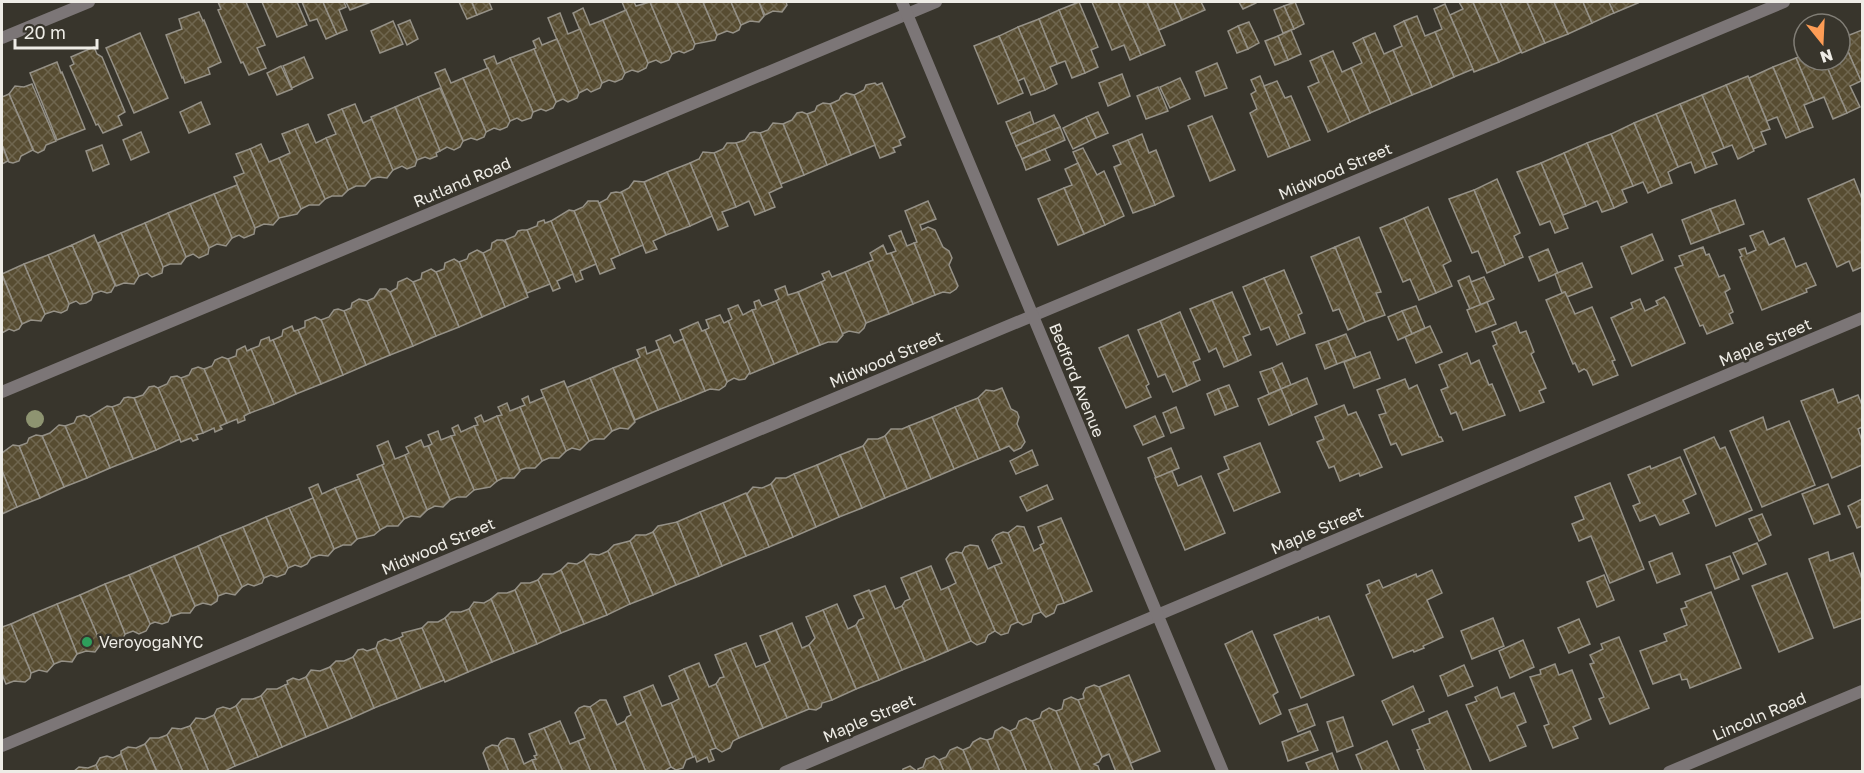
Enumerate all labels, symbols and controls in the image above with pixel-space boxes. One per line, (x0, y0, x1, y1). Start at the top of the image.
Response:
scale bar (15, 12, 98, 50)
north arrow (1792, 12, 1852, 72)
text: 20 m (24, 21, 66, 43)
text: N (1818, 45, 1836, 68)
street label: Midwood Street (1275, 138, 1395, 204)
street label: Rutland Road (410, 153, 514, 211)
street label: Maple Street (1716, 314, 1814, 370)
street label: Bedford Avenue (1045, 320, 1109, 440)
street label: Midwood Street (826, 326, 946, 392)
street label: Maple Street (1268, 502, 1366, 558)
street label: Midwood Street (378, 513, 498, 579)
place label: VeroyogaNYC (99, 632, 203, 652)
marker: VeroyogaNYC (80, 635, 94, 649)
street label: Lincoln Road (1709, 687, 1809, 745)
street label: Maple Street (820, 690, 918, 746)

